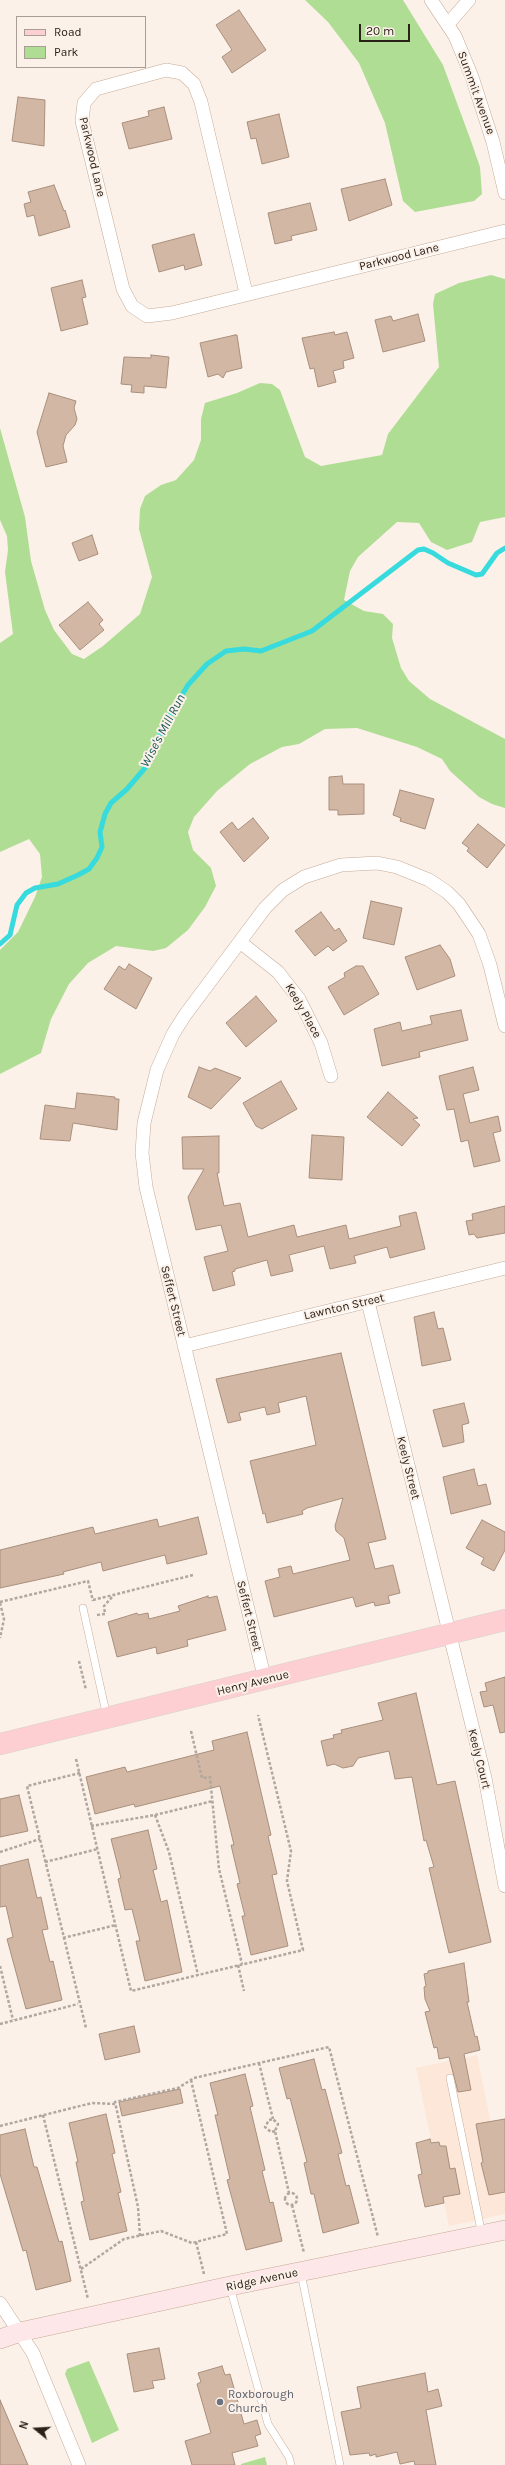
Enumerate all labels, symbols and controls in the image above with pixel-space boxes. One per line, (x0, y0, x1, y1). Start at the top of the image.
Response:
legend (16, 16, 146, 68)
scale bar (361, 16, 412, 42)
text: 20 m (366, 24, 394, 38)
text: Road (54, 25, 82, 39)
text: Park (54, 45, 78, 59)
street label: Summit Avenue (454, 49, 498, 137)
street label: Parkwood Lane (76, 116, 108, 198)
street label: Parkwood Lane (358, 240, 440, 274)
water label: Wise's Mill Run (137, 692, 189, 770)
street label: Keely Place (282, 981, 324, 1041)
street label: Seffert Street (157, 1264, 189, 1338)
street label: Lawnton Street (302, 1291, 386, 1323)
street label: Keely Street (393, 1435, 423, 1501)
street label: Seffert Street (233, 1579, 265, 1653)
street label: Henry Avenue (216, 1667, 290, 1699)
street label: Keely Court (465, 1727, 493, 1791)
street label: Ridge Avenue (225, 2265, 299, 2295)
place label: Roxborough Church (228, 2388, 294, 2416)
marker: Roxborough Church (215, 2397, 225, 2407)
north arrow (16, 2409, 56, 2449)
text: N (17, 2419, 32, 2431)

